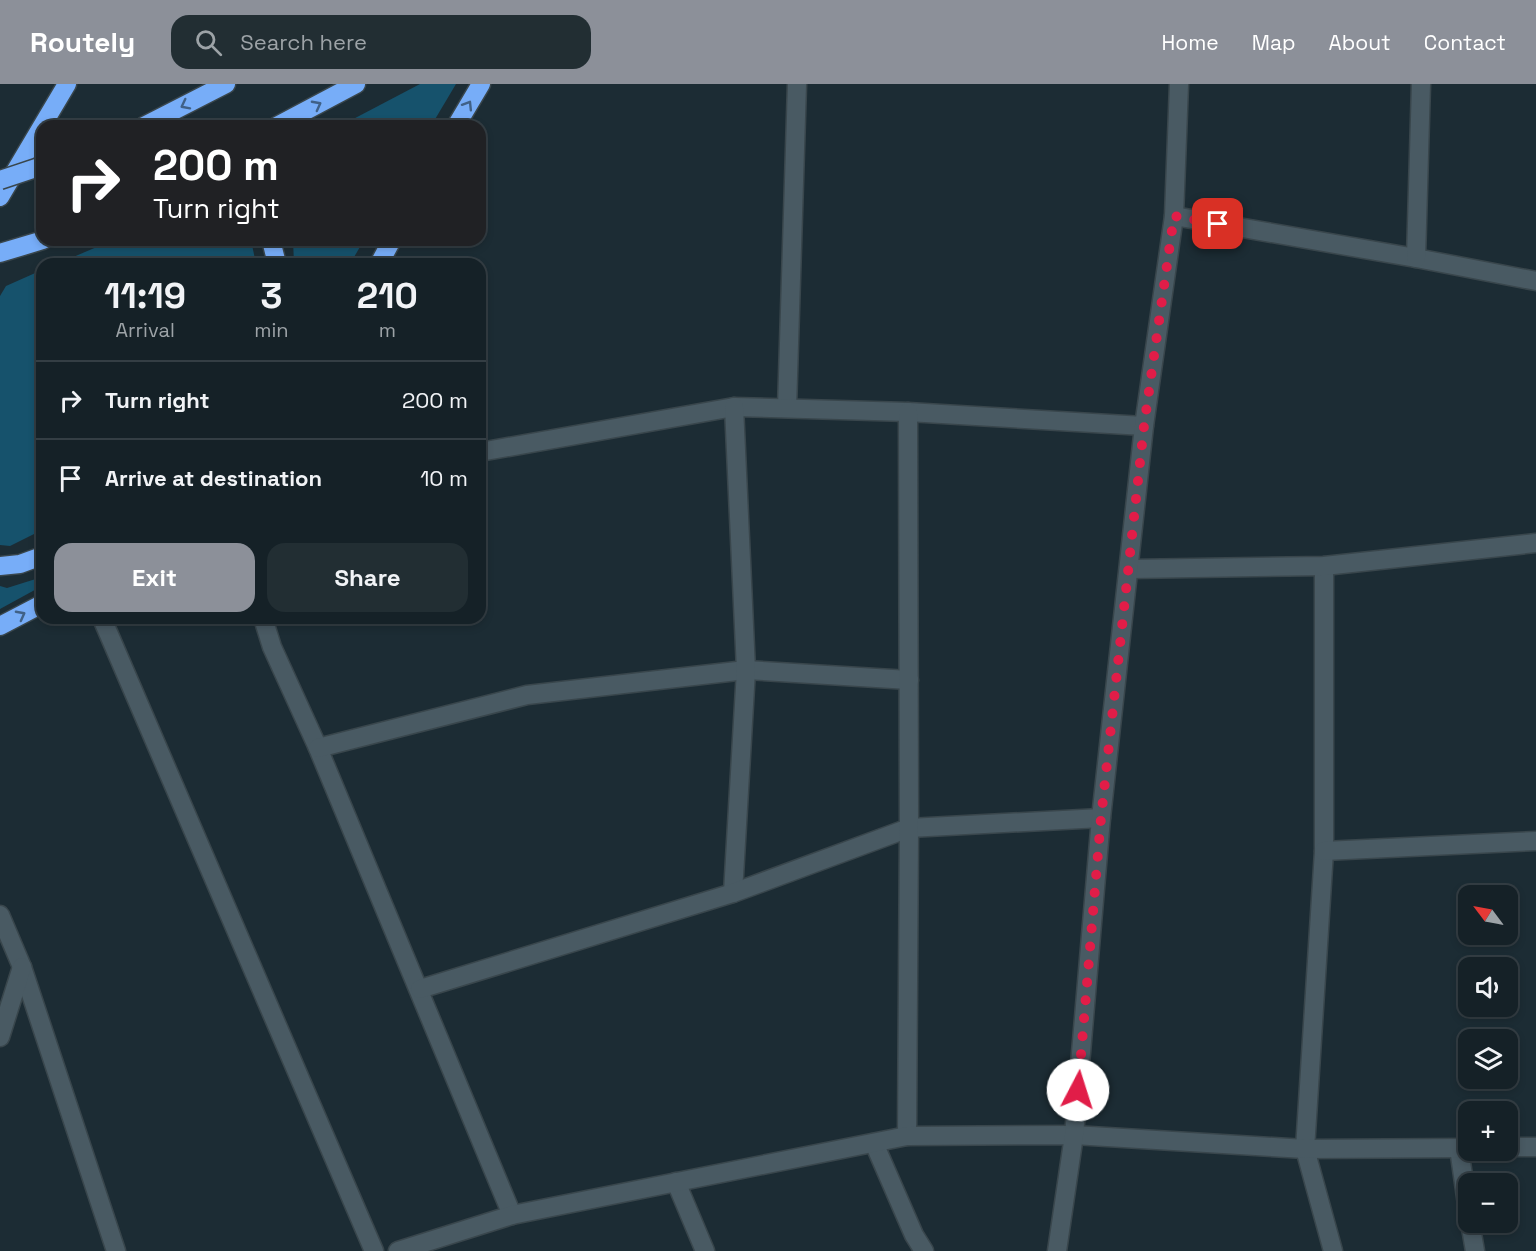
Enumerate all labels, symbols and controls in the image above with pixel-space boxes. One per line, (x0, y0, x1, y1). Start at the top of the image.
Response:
search box (171, 15, 591, 69)
text: Routely (30, 24, 135, 60)
icon: search (192, 26, 225, 59)
text: Search here (240, 28, 367, 56)
text: Home (1161, 29, 1219, 56)
text: Map (1252, 29, 1296, 56)
text: About (1329, 29, 1391, 56)
text: Contact (1424, 29, 1506, 56)
one-way arrow (181, 98, 191, 109)
one-way arrow (310, 101, 321, 112)
one-way arrow (460, 101, 472, 111)
text: 200 m (153, 139, 279, 192)
icon: right (54, 144, 132, 222)
text: Turn right (153, 191, 280, 226)
pin (1192, 198, 1243, 249)
icon: arrive (1201, 207, 1234, 240)
text: 11:19 (104, 273, 186, 319)
text: 3 (260, 273, 282, 319)
text: 210 (357, 273, 418, 319)
text: Arrival (115, 317, 175, 343)
text: min (254, 317, 289, 343)
text: m (379, 317, 396, 343)
icon: right (54, 384, 87, 417)
text: Turn right (105, 386, 210, 414)
text: 200 m (402, 386, 468, 414)
icon: arrive (54, 462, 87, 495)
text: Arrive at destination (105, 464, 322, 492)
text: 10 m (420, 464, 468, 492)
button: Exit (54, 543, 255, 612)
button: Share (267, 543, 468, 612)
one-way arrow (15, 611, 25, 622)
north arrow (1458, 885, 1518, 945)
map controls (1458, 885, 1518, 1233)
button: sound (1458, 957, 1518, 1017)
button: layers (1458, 1029, 1518, 1089)
position arrow (1046, 1058, 1110, 1122)
button: + (1458, 1101, 1518, 1161)
button: − (1458, 1173, 1518, 1233)

